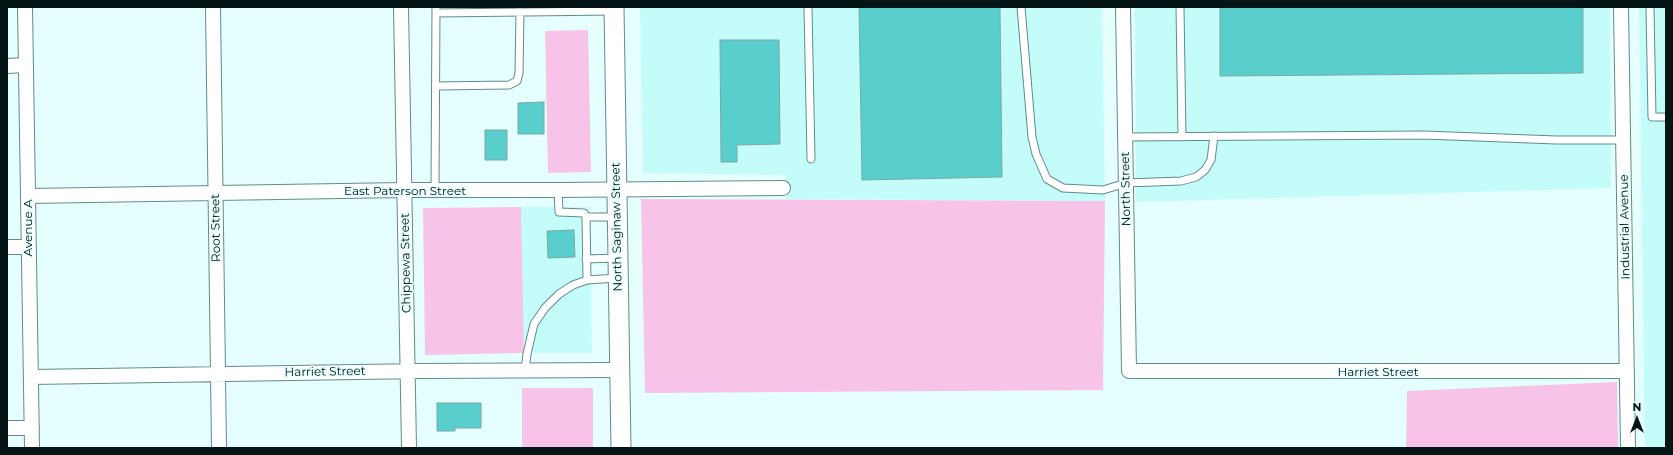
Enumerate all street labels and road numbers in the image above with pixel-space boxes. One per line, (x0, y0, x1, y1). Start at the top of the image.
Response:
street label: North Street (1118, 152, 1134, 226)
street label: North Saginaw Street (609, 162, 625, 292)
street label: Industrial Avenue (1617, 174, 1633, 280)
street label: East Paterson Street (344, 184, 466, 198)
street label: Root Street (208, 194, 224, 262)
street label: Avenue A (21, 199, 35, 257)
street label: Chippewa Street (398, 213, 414, 313)
street label: Harriet Street (284, 364, 366, 380)
street label: Harriet Street (1337, 365, 1419, 379)

